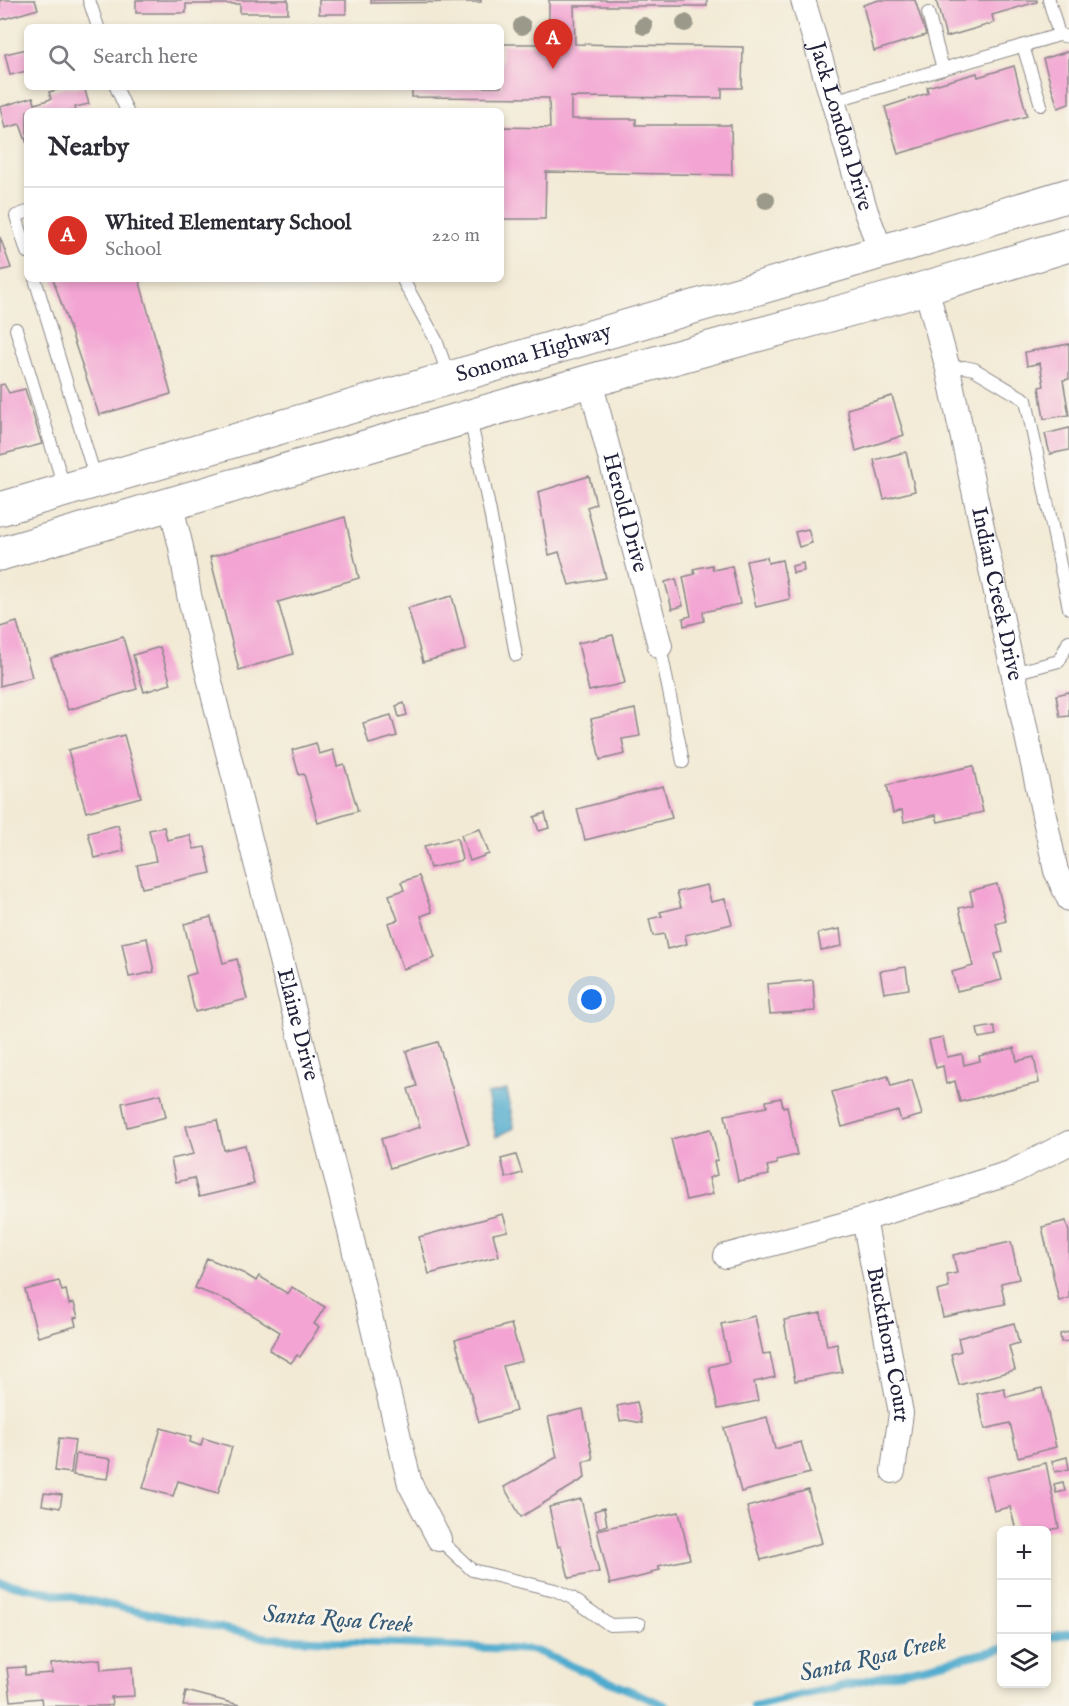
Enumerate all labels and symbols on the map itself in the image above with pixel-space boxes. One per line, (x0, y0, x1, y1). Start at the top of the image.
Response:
pin: A (534, 20, 572, 69)
street label: Jack London Drive (801, 36, 879, 214)
street label: Sonoma Highway (453, 318, 615, 389)
street label: Herold Drive (596, 450, 654, 575)
street label: Indian Creek Drive (964, 505, 1029, 683)
street label: Elaine Drive (270, 966, 325, 1084)
your location (577, 985, 606, 1014)
street label: Buckthorn Court (859, 1265, 915, 1424)
water label: Santa Rosa Creek (262, 1599, 414, 1641)
water label: Santa Rosa Creek (796, 1626, 950, 1690)

